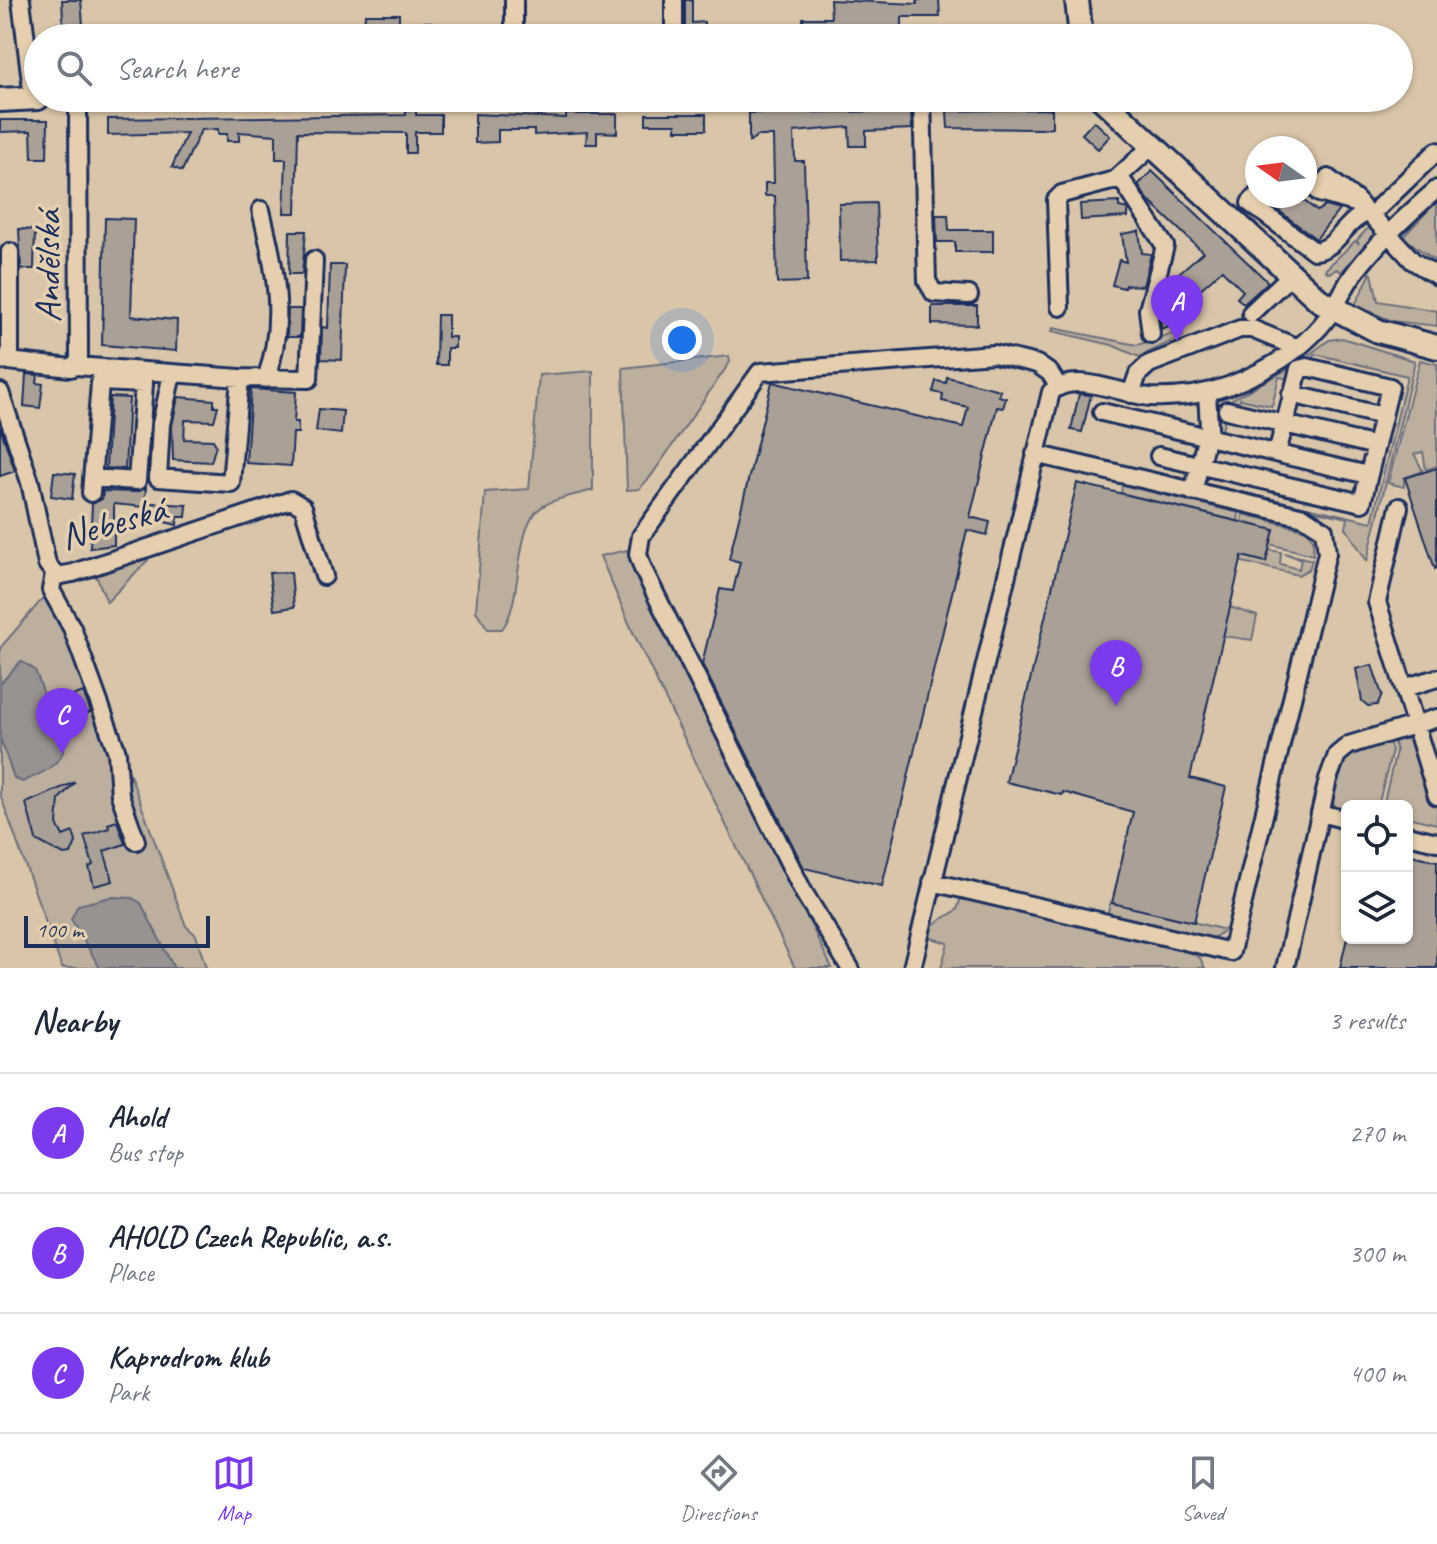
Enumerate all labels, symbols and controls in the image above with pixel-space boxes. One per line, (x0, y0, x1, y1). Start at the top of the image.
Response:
search box (24, 24, 1413, 112)
icon: search (52, 46, 96, 90)
text: Search here (116, 49, 238, 87)
north arrow (1245, 136, 1317, 208)
street label: Andělská (24, 206, 71, 322)
pin: A (1151, 275, 1203, 341)
your location (662, 320, 702, 360)
street label: Nebeská (55, 484, 175, 560)
pin: B (1090, 640, 1142, 706)
pin: C (36, 688, 88, 754)
map controls (1341, 800, 1413, 944)
button: locate (1341, 800, 1413, 872)
button: layers (1341, 872, 1413, 944)
scale bar (24, 912, 210, 948)
text: 100 m (36, 916, 83, 944)
text: Nearby (32, 999, 118, 1042)
text: 3 results (1329, 1004, 1405, 1037)
text: Ahold (108, 1098, 166, 1136)
text: A (51, 1117, 65, 1150)
text: 270 m (1349, 1117, 1405, 1150)
text: Bus stop (108, 1136, 183, 1169)
text: AHOLD Czech Republic, a.s. (108, 1218, 391, 1256)
text: B (51, 1237, 65, 1270)
text: 300 m (1349, 1237, 1405, 1270)
text: Place (108, 1256, 154, 1289)
text: Kaprodrom klub (108, 1338, 269, 1376)
text: C (52, 1357, 64, 1390)
text: 400 m (1349, 1357, 1405, 1390)
text: Park (108, 1376, 149, 1409)
tab: Map (212, 1451, 256, 1527)
tab: Directions (680, 1451, 757, 1527)
tab: Saved (1181, 1451, 1225, 1527)

